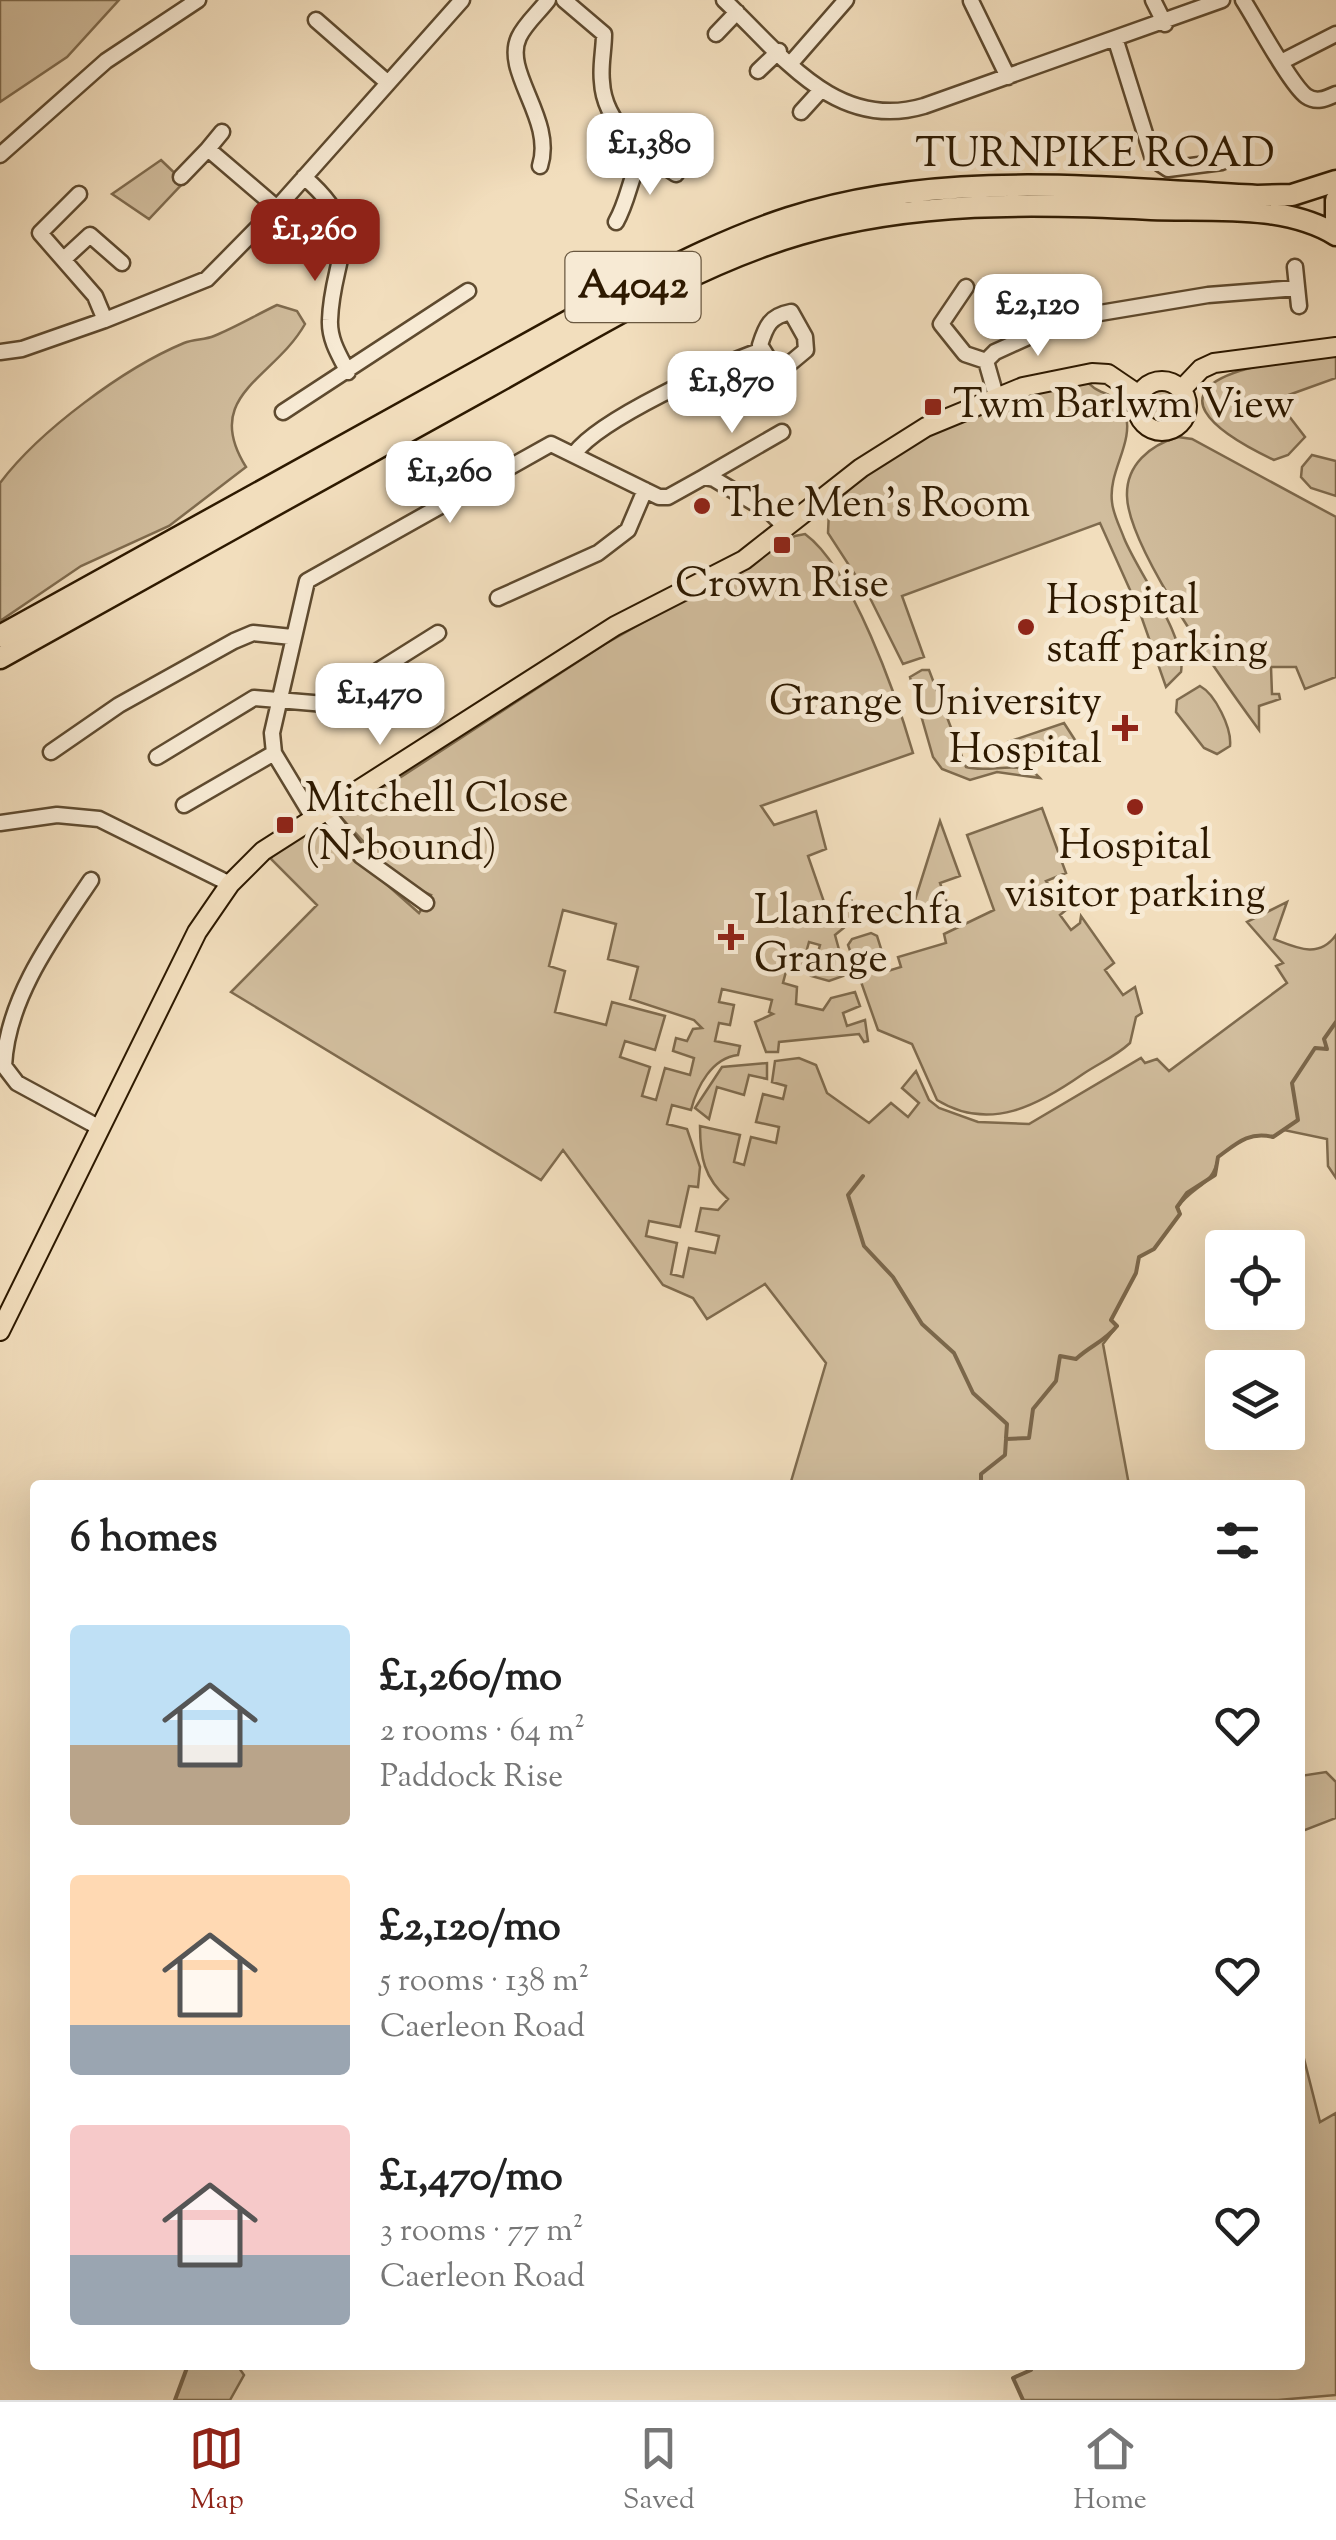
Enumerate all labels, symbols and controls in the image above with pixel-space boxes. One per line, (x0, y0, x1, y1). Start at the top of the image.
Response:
pin: £1,380 (569, 113, 731, 198)
text: £1,380 (609, 122, 691, 168)
street label: TURNPIKE ROAD (915, 126, 1275, 186)
pin: £1,260 (234, 199, 396, 284)
text: £1,260 (273, 208, 357, 254)
road number: A4042 (566, 252, 700, 322)
pin: £2,120 (957, 274, 1119, 359)
text: £2,120 (996, 283, 1080, 329)
pin: £1,870 (651, 351, 813, 436)
text: £1,870 (689, 360, 775, 406)
place label: Twm Barlwm View (953, 377, 1295, 437)
marker: Twm Barlwm View (922, 396, 944, 418)
pin: £1,260 (369, 441, 531, 526)
text: £1,260 (408, 450, 492, 496)
place label: The Men's Room (722, 476, 1030, 536)
marker: The Men's Room (691, 495, 713, 517)
marker: Crown Rise (771, 534, 793, 556)
place label: Crown Rise (675, 556, 889, 616)
place label: Hospital staff parking (1046, 573, 1268, 681)
marker: Hospital staff parking (1015, 616, 1037, 638)
pin: £1,470 (299, 663, 461, 748)
text: £1,470 (337, 672, 423, 718)
place label: Grange University Hospital (769, 674, 1102, 782)
marker: Grange University Hospital (1112, 715, 1138, 741)
place label: Mitchell Close (N-bound) (305, 771, 569, 879)
marker: Hospital visitor parking (1124, 796, 1146, 818)
marker: Mitchell Close (N-bound) (274, 814, 296, 836)
place label: Hospital visitor parking (1004, 818, 1266, 926)
place label: Llanfrechfa Grange (754, 883, 962, 991)
marker: Llanfrechfa Grange (718, 924, 744, 950)
map controls (1205, 1230, 1305, 1450)
button: locate (1205, 1230, 1305, 1330)
button: layers (1205, 1350, 1305, 1450)
text: 6 homes (70, 1510, 217, 1570)
icon: filters (1210, 1513, 1265, 1568)
text: £1,260/mo (380, 1649, 562, 1709)
icon: home (150, 1665, 270, 1785)
icon: heart (1210, 1698, 1265, 1753)
text: 2 rooms · 64 m² (380, 1709, 585, 1755)
text: Paddock Rise (380, 1755, 563, 1801)
text: £2,120/mo (380, 1899, 561, 1959)
icon: home (150, 1915, 270, 2035)
icon: heart (1210, 1948, 1265, 2003)
text: 5 rooms · 138 m² (380, 1959, 589, 2005)
text: Caerleon Road (380, 2005, 585, 2051)
text: £1,470/mo (380, 2149, 563, 2209)
icon: home (150, 2165, 270, 2285)
icon: heart (1210, 2198, 1265, 2253)
text: 3 rooms · 77 m² (380, 2209, 584, 2255)
text: Caerleon Road (380, 2255, 585, 2301)
tab: Map (189, 2421, 244, 2521)
tab: Saved (623, 2421, 695, 2521)
tab: Home (1073, 2421, 1147, 2521)

